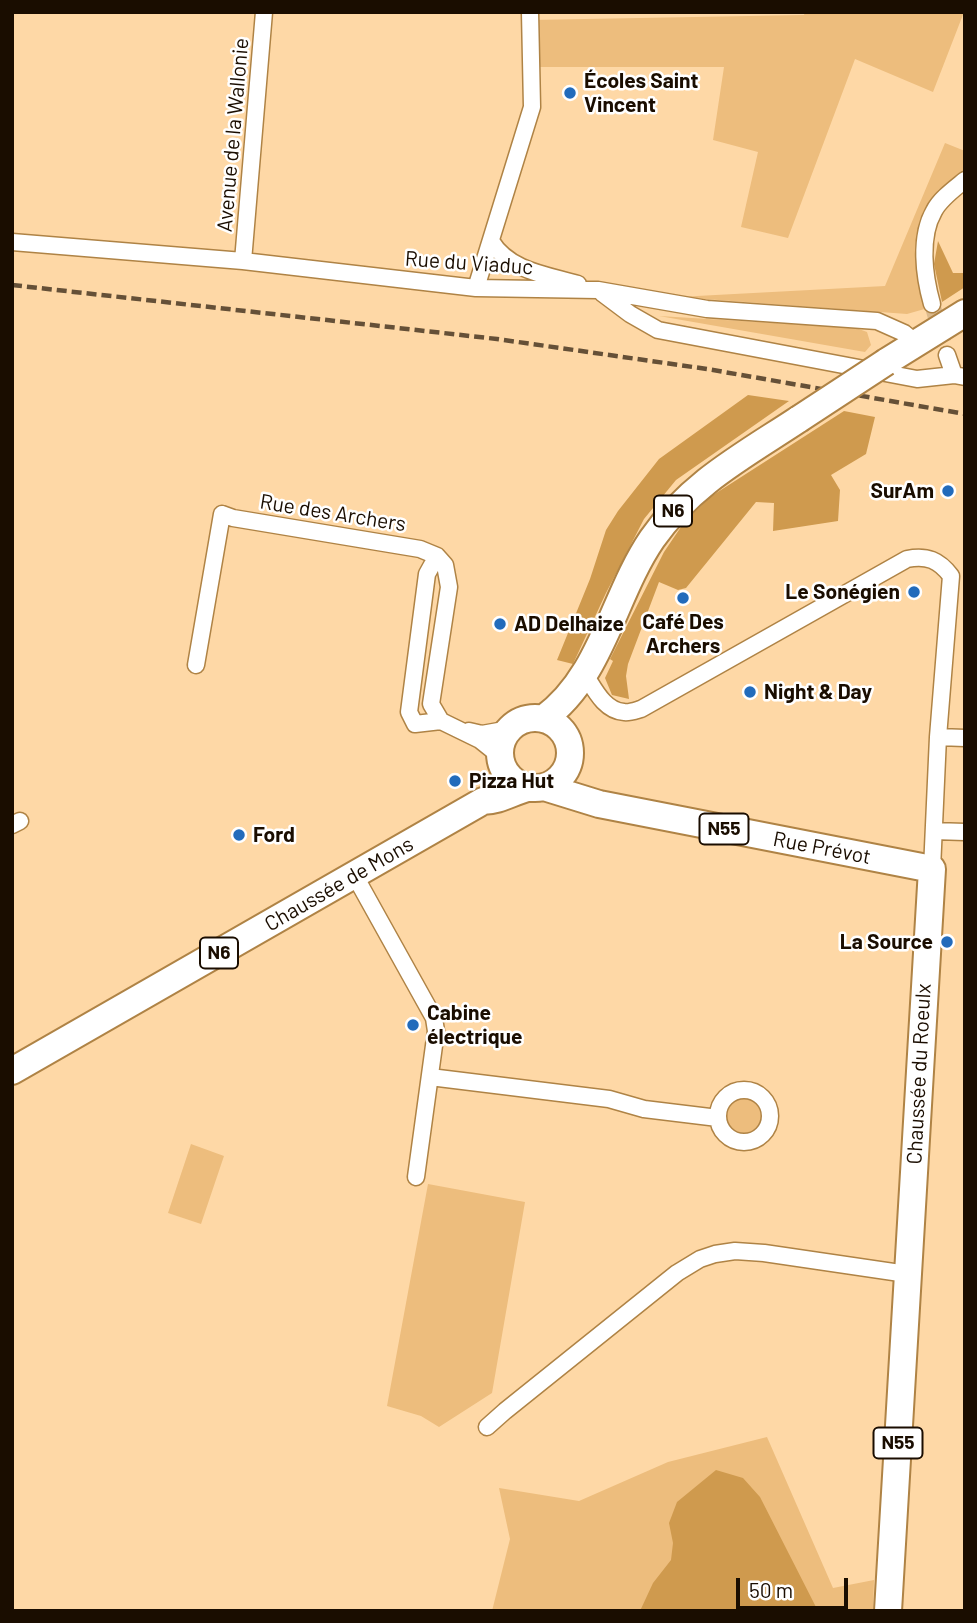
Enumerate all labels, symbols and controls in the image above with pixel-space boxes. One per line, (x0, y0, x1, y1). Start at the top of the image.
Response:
street label: Avenue de la Wallonie (212, 37, 254, 233)
place label: Écoles Saint Vincent (584, 68, 699, 118)
marker: Écoles Saint Vincent (562, 85, 578, 101)
street label: Rue du Viaduc (404, 246, 534, 280)
place label: SurAm (870, 478, 934, 504)
marker: SurAm (940, 483, 956, 499)
street label: Rue des Archers (258, 489, 408, 537)
road number: N6 (654, 496, 692, 526)
place label: Le Sonégien (785, 579, 900, 605)
marker: Le Sonégien (906, 584, 922, 600)
marker: Café Des Archers (675, 590, 691, 606)
place label: Café Des Archers (642, 609, 724, 659)
place label: AD Delhaize (514, 611, 624, 637)
marker: AD Delhaize (492, 616, 508, 632)
place label: Night & Day (764, 679, 872, 705)
marker: Night & Day (742, 684, 758, 700)
place label: Pizza Hut (469, 768, 554, 794)
marker: Pizza Hut (447, 773, 463, 789)
road number: N55 (700, 814, 748, 844)
place label: Ford (253, 822, 295, 848)
street label: Rue Prévot (771, 826, 873, 870)
marker: Ford (231, 827, 247, 843)
street label: Chaussée de Mons (260, 831, 418, 937)
place label: La Source (840, 929, 933, 955)
marker: La Source (939, 934, 955, 950)
road number: N6 (200, 937, 238, 968)
street label: Chaussée du Roeulx (902, 983, 936, 1165)
place label: Cabine électrique (427, 1000, 523, 1050)
marker: Cabine électrique (405, 1017, 421, 1033)
road number: N55 (874, 1428, 922, 1458)
scale bar (739, 1564, 851, 1608)
text: 50 m (749, 1577, 793, 1602)

